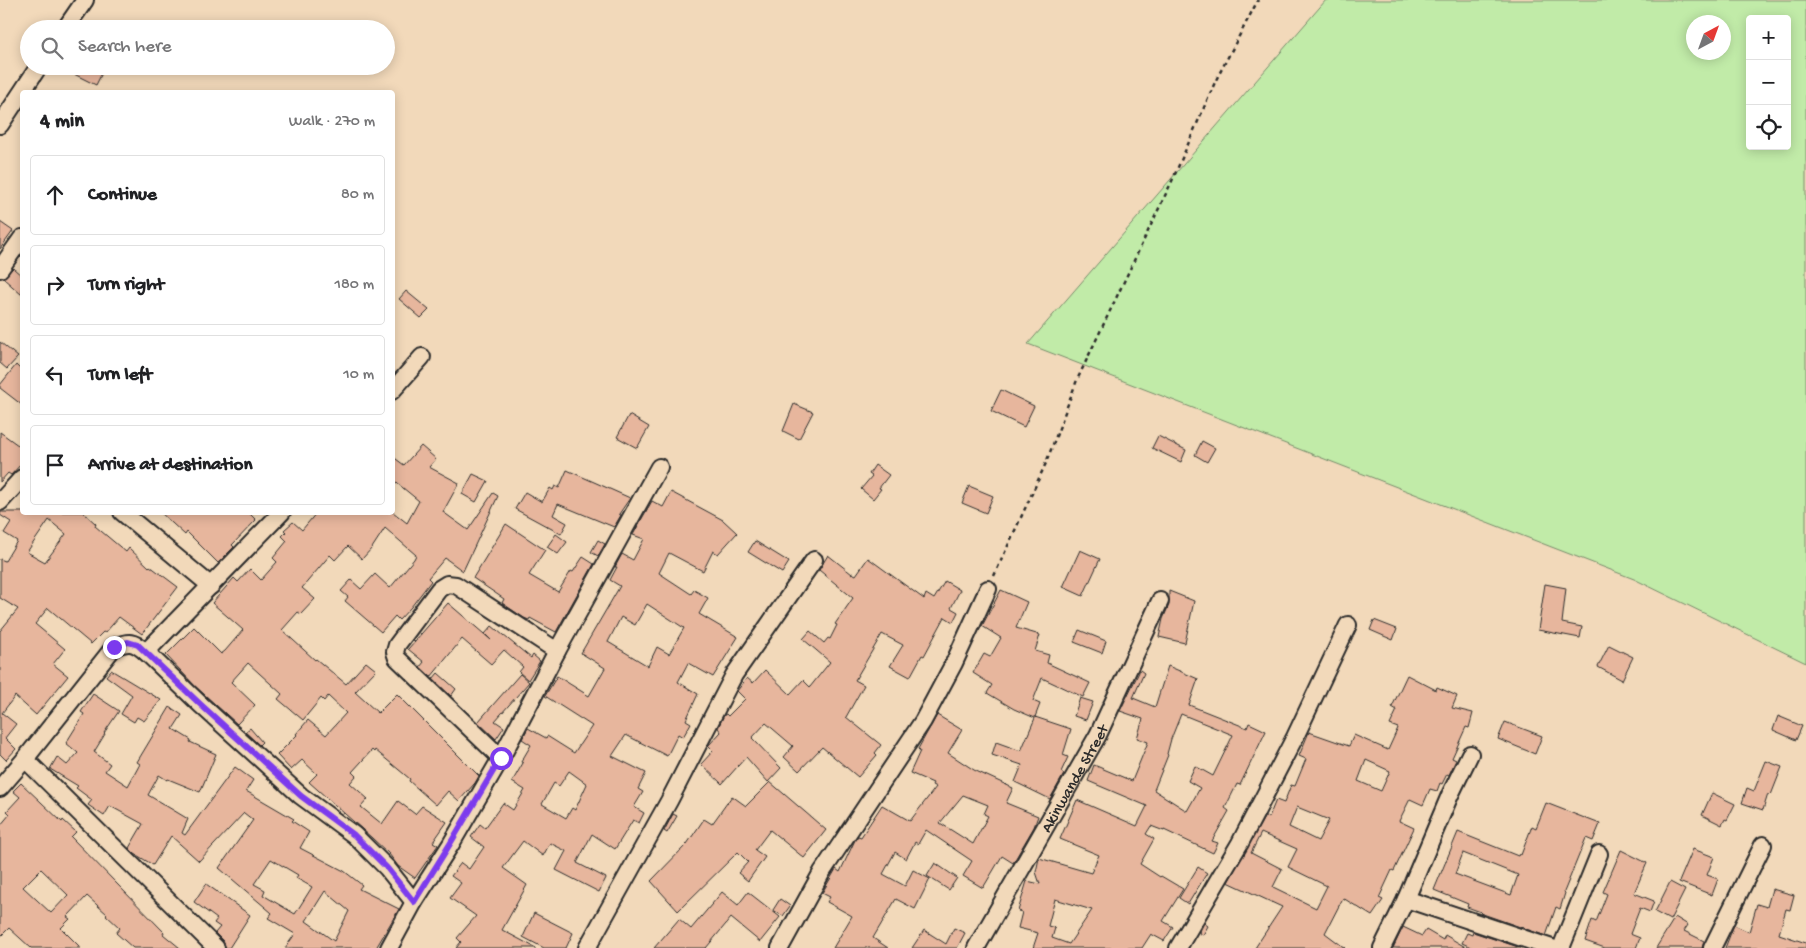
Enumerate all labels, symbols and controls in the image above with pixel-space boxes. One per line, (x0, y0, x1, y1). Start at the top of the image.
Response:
north arrow (1686, 15, 1731, 60)
map controls (1746, 15, 1791, 150)
button: + (1746, 15, 1791, 60)
search box (20, 20, 395, 75)
icon: search (38, 34, 66, 62)
text: Search here (78, 36, 172, 59)
button: − (1746, 60, 1791, 105)
button: locate (1746, 105, 1791, 150)
text: 4 min (40, 110, 84, 135)
text: Walk · 270 m (289, 113, 375, 132)
icon: ahead (41, 181, 69, 209)
text: Continue (88, 184, 157, 207)
text: 80 m (341, 186, 374, 205)
icon: right (41, 271, 69, 299)
text: Turn right (88, 274, 164, 297)
text: 180 m (335, 276, 374, 295)
icon: left (41, 361, 69, 389)
text: Turn left (88, 364, 152, 387)
text: 10 m (343, 366, 374, 385)
icon: arrive (41, 451, 69, 479)
text: Arrive at destination (88, 454, 252, 477)
route end (103, 636, 126, 659)
street label: Akinwande Street (1038, 721, 1115, 837)
route start (490, 747, 513, 770)

